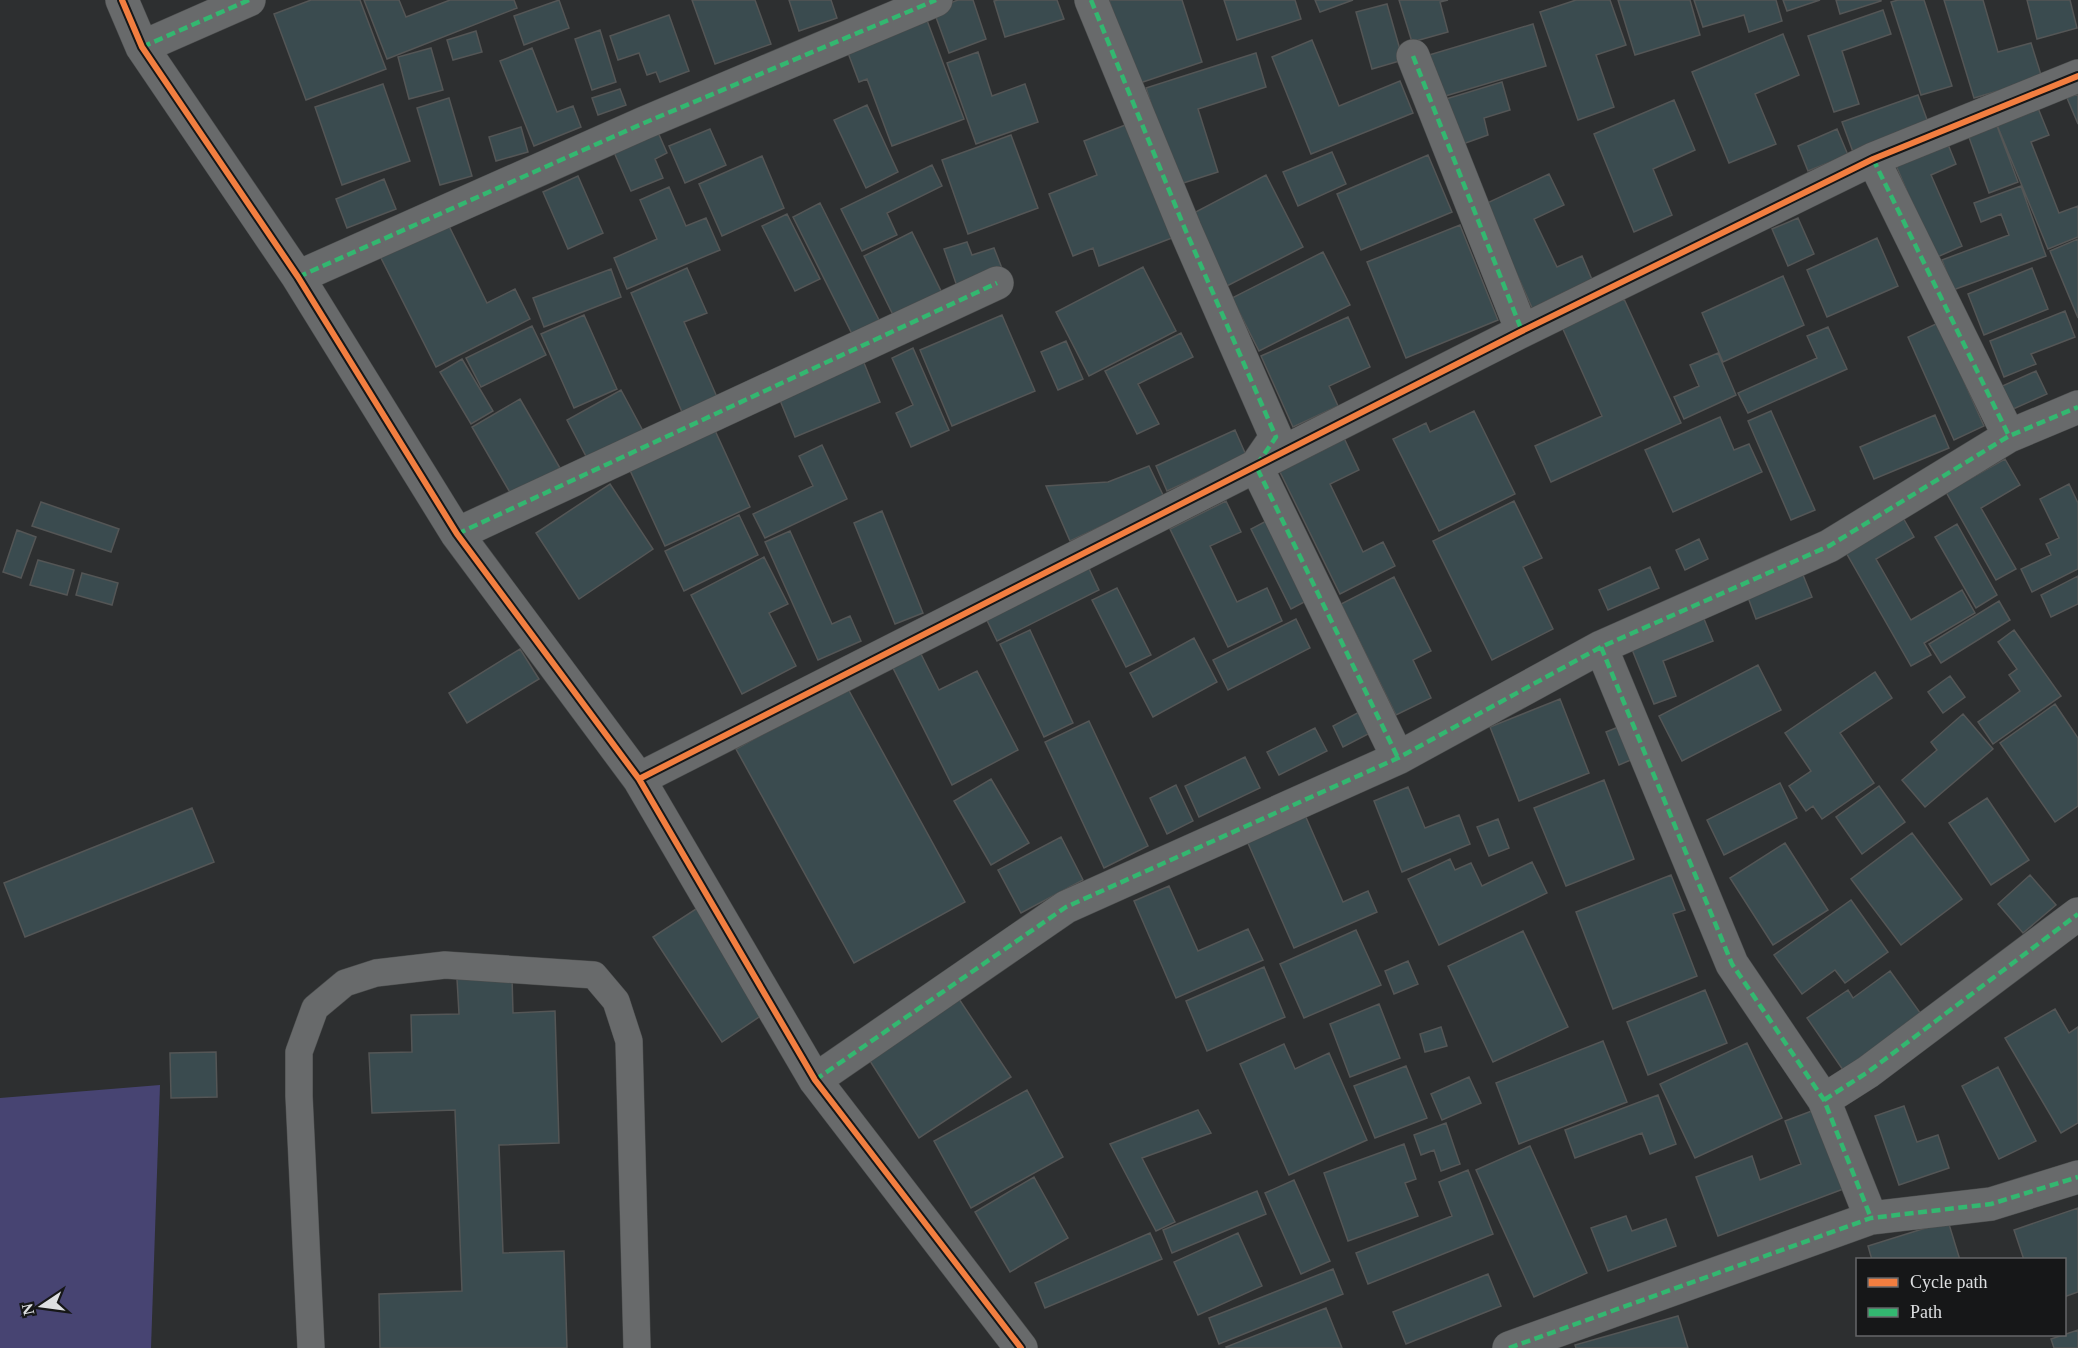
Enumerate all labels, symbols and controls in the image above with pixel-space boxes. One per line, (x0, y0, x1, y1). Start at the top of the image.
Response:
legend (1856, 1258, 2066, 1336)
text: Cycle path (1910, 1272, 1987, 1292)
north arrow (12, 1276, 72, 1336)
text: N (18, 1301, 37, 1317)
text: Path (1910, 1302, 1942, 1322)

